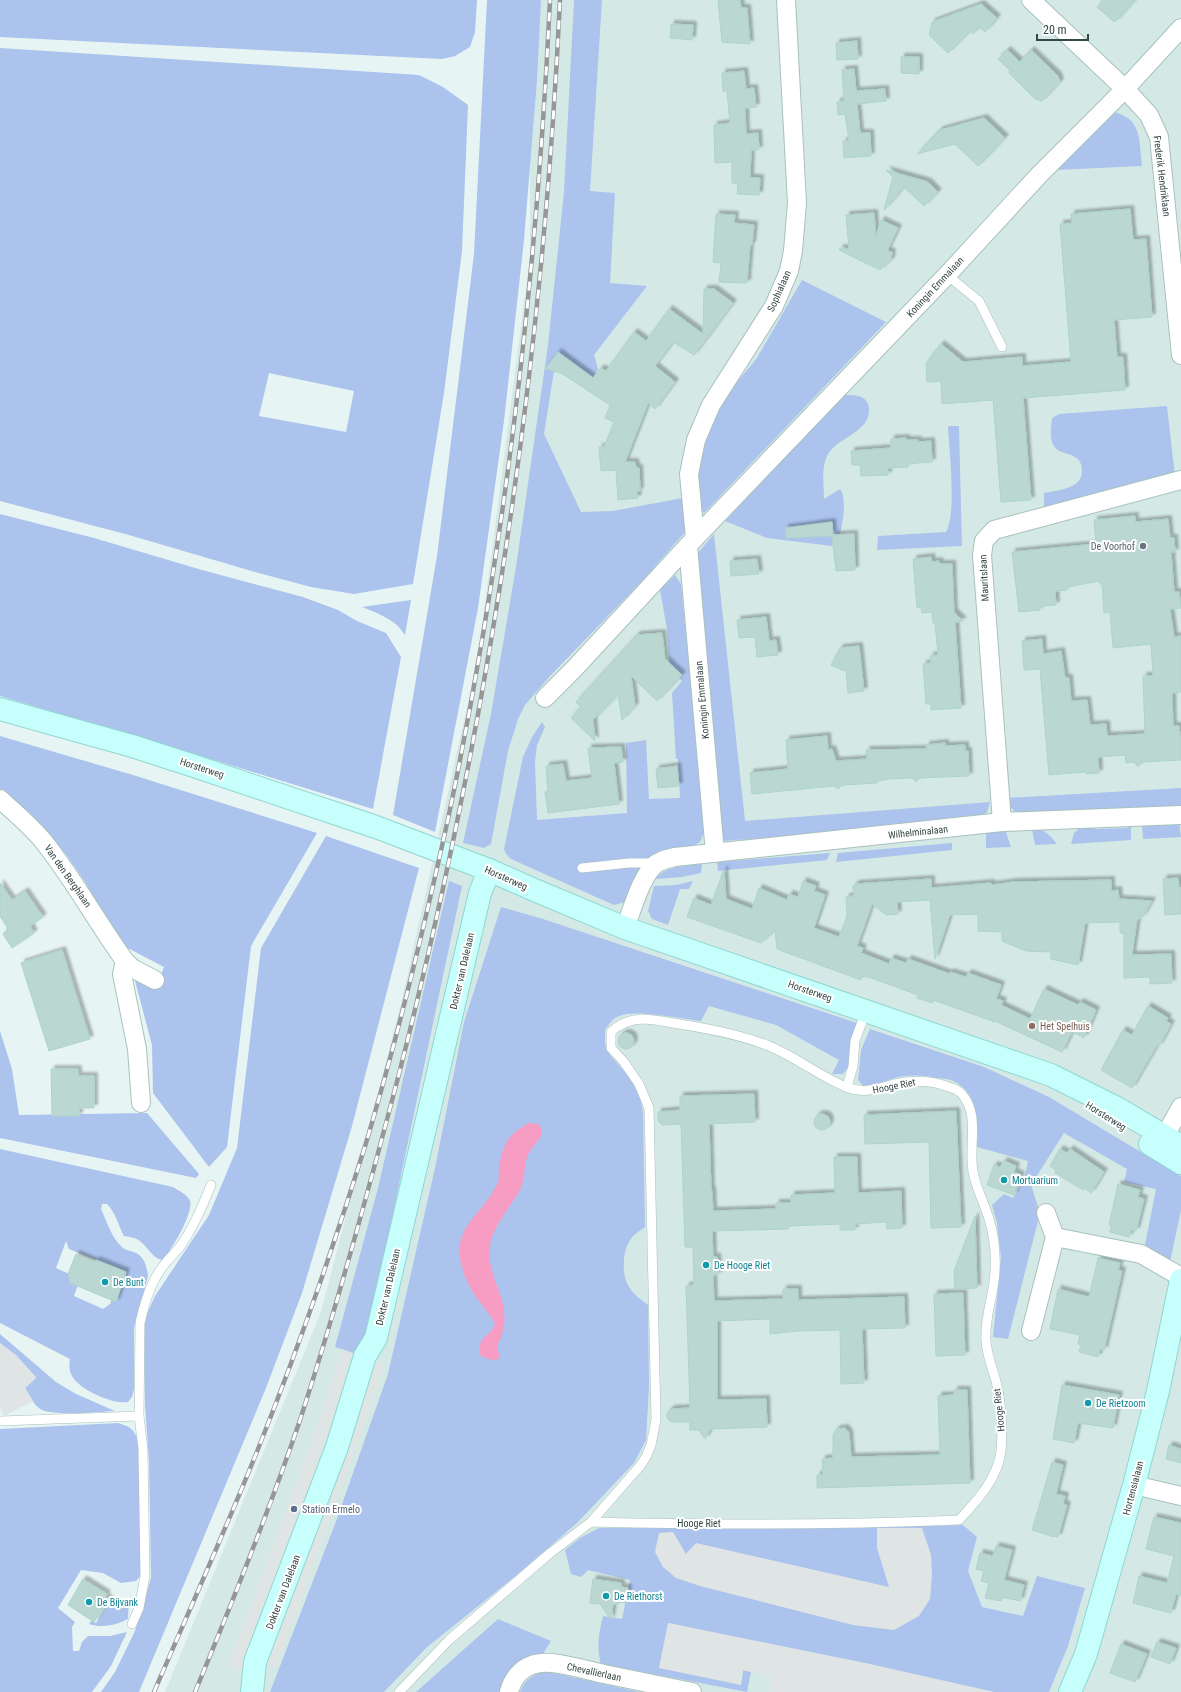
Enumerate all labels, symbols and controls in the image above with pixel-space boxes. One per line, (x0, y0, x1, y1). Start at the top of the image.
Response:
scale bar (1037, 16, 1088, 42)
text: 20 m (1043, 23, 1067, 37)
street label: Frederik Hendriklaan (1152, 135, 1172, 217)
street label: Koningin Emmalaan (904, 255, 966, 319)
street label: Sophialaan (765, 269, 793, 313)
place label: De Voorhof (1091, 541, 1136, 552)
marker: De Voorhof (1138, 541, 1148, 551)
street label: Mauritslaan (977, 554, 991, 602)
street label: Koningin Emmalaan (693, 660, 711, 739)
street label: Horsterweg (179, 756, 226, 780)
street label: Wilhelminalaan (887, 823, 949, 841)
street label: Van den Berghlaan (42, 843, 94, 909)
street label: Horsterweg (483, 864, 529, 892)
street label: Dokter van Dalelaan (448, 931, 476, 1011)
street label: Horsterweg (787, 978, 833, 1004)
marker: Het Spelhuis (1027, 1021, 1037, 1031)
place label: Het Spelhuis (1040, 1021, 1090, 1032)
street label: Hooge Riet (872, 1076, 916, 1096)
street label: Horsterweg (1084, 1099, 1128, 1133)
marker: Mortuarium (999, 1175, 1009, 1185)
place label: Mortuarium (1012, 1175, 1058, 1186)
street label: Dokter van Dalelaan (374, 1247, 402, 1327)
marker: De Hooge Riet (701, 1260, 711, 1270)
place label: De Hooge Riet (714, 1260, 770, 1271)
marker: De Bunt (100, 1277, 110, 1287)
place label: De Bunt (113, 1277, 144, 1288)
street label: Hooge Riet (991, 1388, 1007, 1432)
marker: De Rietzoom (1083, 1398, 1093, 1408)
place label: De Rietzoom (1096, 1398, 1146, 1409)
street label: Hortensialaan (1121, 1460, 1146, 1516)
marker: Station Ermelo (289, 1504, 299, 1514)
place label: Station Ermelo (302, 1504, 360, 1515)
street label: Hooge Riet (677, 1518, 721, 1529)
street label: Dokter van Dalelaan (264, 1553, 302, 1631)
marker: De Riethorst (601, 1591, 611, 1601)
place label: De Riethorst (614, 1591, 662, 1602)
marker: De Bijvank (84, 1597, 94, 1607)
place label: De Bijvank (97, 1597, 139, 1608)
street label: Chevallierlaan (566, 1661, 622, 1683)

